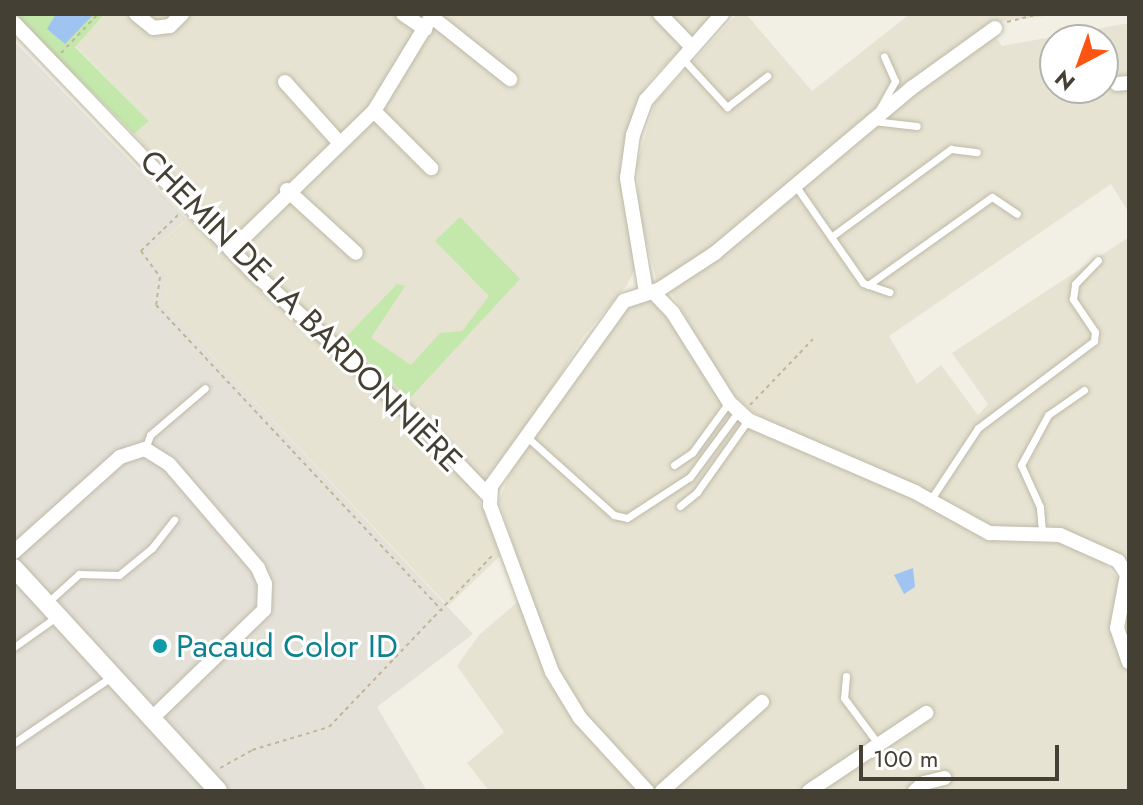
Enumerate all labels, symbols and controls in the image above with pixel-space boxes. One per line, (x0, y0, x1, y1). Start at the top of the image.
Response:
north arrow (1039, 24, 1119, 104)
text: N (1047, 63, 1082, 98)
street label: CHEMIN DE LA BARDONNIÈRE (132, 142, 470, 480)
place label: Pacaud Color ID (176, 627, 398, 665)
marker: Pacaud Color ID (151, 637, 169, 655)
scale bar (863, 729, 1063, 779)
text: 100 m (873, 741, 939, 776)

